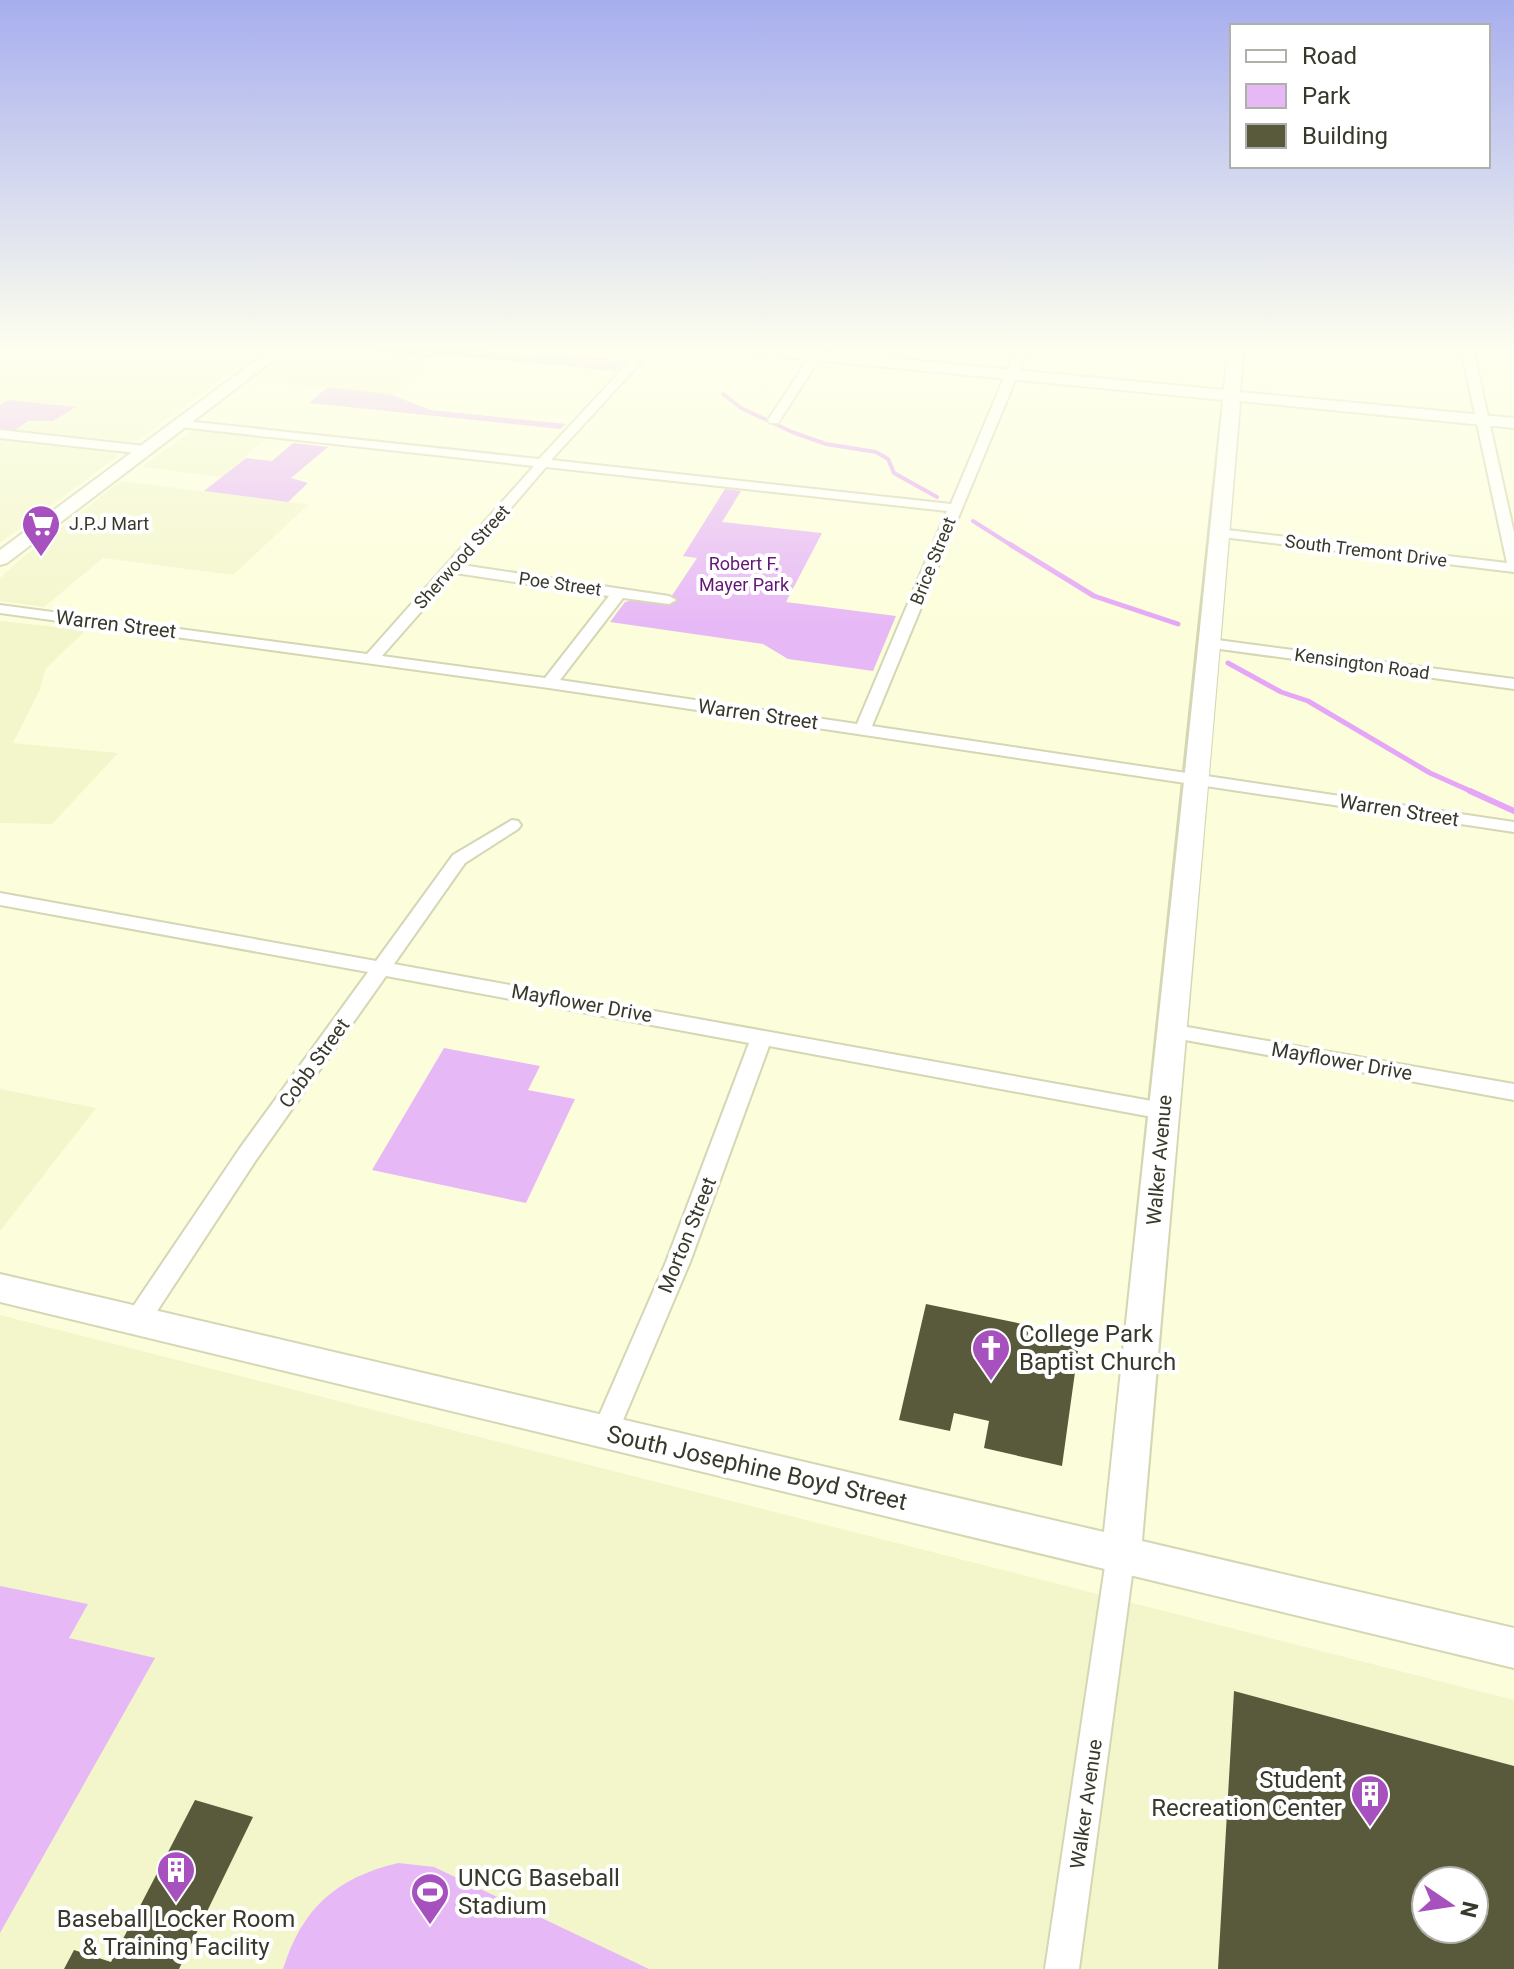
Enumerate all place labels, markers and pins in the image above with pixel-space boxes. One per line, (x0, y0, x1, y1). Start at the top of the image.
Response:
supermarket icon: J.P.J Mart (20, 503, 62, 558)
place label: J.P.J Mart (69, 513, 149, 534)
place label: College Park Baptist Church (1019, 1320, 1176, 1376)
church icon: College Park Baptist Church (970, 1327, 1012, 1382)
place label: Student Recreation Center (1151, 1766, 1342, 1822)
building icon: Student Recreation Center (1349, 1773, 1391, 1828)
building icon: Baseball Locker Room & Training Facility (155, 1849, 197, 1904)
place label: UNCG Baseball Stadium (458, 1864, 620, 1920)
sports icon: UNCG Baseball Stadium (409, 1871, 451, 1926)
place label: Baseball Locker Room & Training Facility (57, 1905, 295, 1961)

